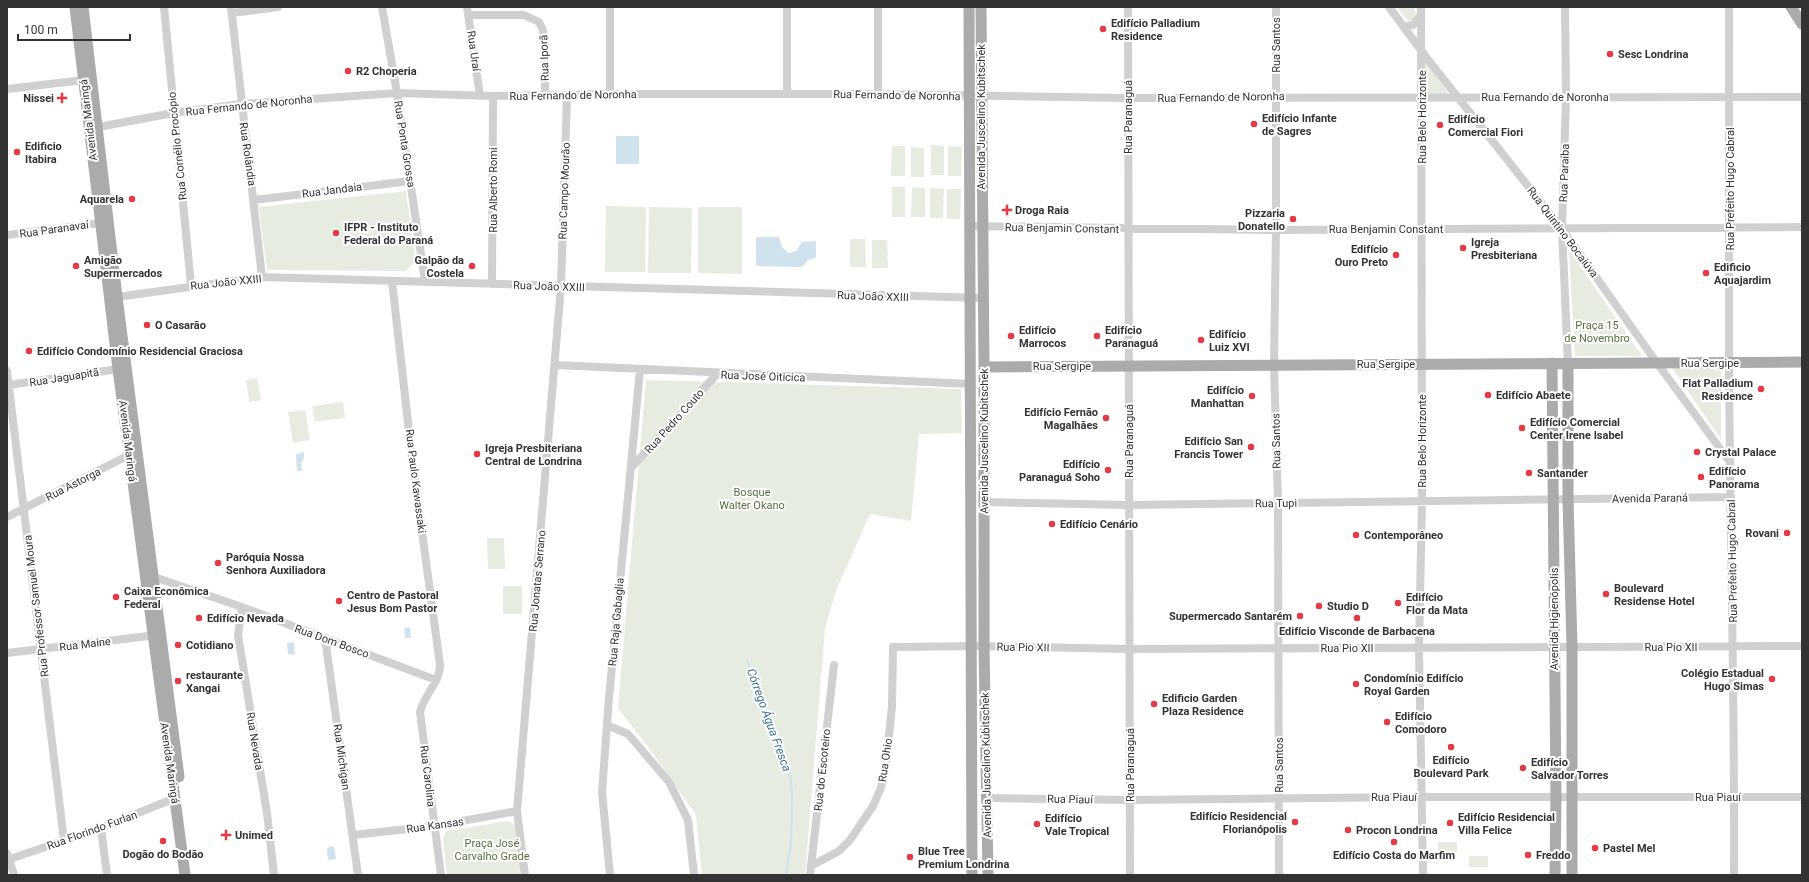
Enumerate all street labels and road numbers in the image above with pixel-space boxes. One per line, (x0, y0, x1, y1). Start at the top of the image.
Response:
street label: Rua Santos (1270, 17, 1283, 73)
street label: Rua Uraí (464, 30, 483, 73)
street label: Rua Iporã (537, 35, 552, 81)
street label: Avenida Juscelino Kubitschek (975, 44, 988, 190)
street label: Rua Belo Horizonte (1416, 70, 1429, 164)
street label: Avenida Maringá (77, 78, 100, 161)
street label: Rua Paranaguá (1122, 80, 1135, 154)
street label: Rua Fernando de Noronha (509, 88, 637, 103)
street label: Rua Fernando de Noronha (833, 88, 961, 103)
street label: Rua Fernando de Noronha (1157, 90, 1285, 105)
street label: Rua Cornélio Procópio (165, 91, 190, 201)
street label: Rua Fernando de Noronha (1481, 91, 1609, 104)
street label: Rua Fernando de Noronha (185, 92, 313, 119)
street label: Rua Ponta Grossa (391, 100, 418, 188)
street label: Rua Rolândia (237, 121, 258, 187)
street label: Rua Prefeito Hugo Cabral (1724, 127, 1737, 251)
street label: Rua Campo Mourão (556, 142, 573, 240)
street label: Rua Paraíba (1557, 143, 1572, 203)
street label: Rua Alberto Romi (487, 147, 500, 233)
street label: Rua Jandaia (301, 180, 363, 201)
street label: Rua Quintino Bocaiúva (1524, 184, 1601, 280)
street label: Rua Paranavaí (19, 218, 91, 241)
street label: Rua Benjamin Constant (1005, 221, 1120, 236)
street label: Rua Benjamin Constant (1329, 223, 1444, 236)
street label: Rua João XXIII (190, 272, 262, 293)
street label: Rua João XXIII (513, 279, 585, 294)
street label: Rua João XXIII (837, 289, 909, 304)
street label: Rua Sergipe (1681, 357, 1739, 370)
street label: Rua Sergipe (1357, 358, 1415, 371)
street label: Rua Sergipe (1033, 360, 1091, 373)
street label: Rua Jaguapitã (28, 366, 100, 389)
street label: Avenida Juscelino Kubitschek (978, 368, 991, 514)
street label: Rua José Oiticica (720, 369, 806, 384)
street label: Rua Pedro Couto (642, 386, 707, 456)
street label: Rua Belo Horizonte (1416, 394, 1429, 488)
street label: Avenida Maringá (116, 400, 139, 483)
street label: Rua Paranaguá (1123, 404, 1136, 478)
street label: Rua Santos (1270, 413, 1283, 469)
street label: Rua Paulo Kawassaki (403, 428, 428, 534)
street label: Rua Astorga (44, 465, 103, 504)
street label: Avenida Paraná (1612, 491, 1688, 506)
street label: Rua Tupi (1255, 497, 1297, 510)
street label: Rua Prefeito Hugo Cabral (1725, 499, 1740, 623)
street label: Rua Jonatas Serrano (527, 530, 548, 632)
street label: Rua Professor Samuel Moura (21, 534, 52, 678)
street label: Avenida Higienópolis (1548, 567, 1561, 670)
street label: Rua Raja Gabaglia (606, 577, 627, 667)
street label: Rua Dom Bosco (293, 622, 371, 661)
street label: Rua Maine (59, 635, 112, 654)
street label: Rua Pio XII (996, 641, 1050, 654)
street label: Rua Pio XII (1644, 641, 1698, 654)
street label: Rua Pio XII (1320, 642, 1374, 655)
street label: Avenida Juscelino Kubitschek (979, 692, 994, 838)
street label: Rua Nevada (244, 711, 266, 771)
street label: Avenida Maringá (157, 722, 182, 805)
street label: Rua Michigan (330, 723, 353, 791)
street label: Rua do Escoteiro (812, 728, 833, 812)
street label: Rua Paranaguá (1124, 728, 1137, 802)
street label: Rua Ohio (876, 737, 895, 783)
street label: Rua Santos (1273, 737, 1286, 793)
street label: Rua Carolina (417, 744, 438, 808)
street label: Rua Piauí (1371, 791, 1418, 804)
street label: Rua Piauí (1695, 791, 1742, 804)
street label: Rua Piauí (1047, 793, 1094, 806)
street label: Rua Florindo Furlan (45, 808, 139, 853)
street label: Rua Kansas (406, 815, 465, 836)

